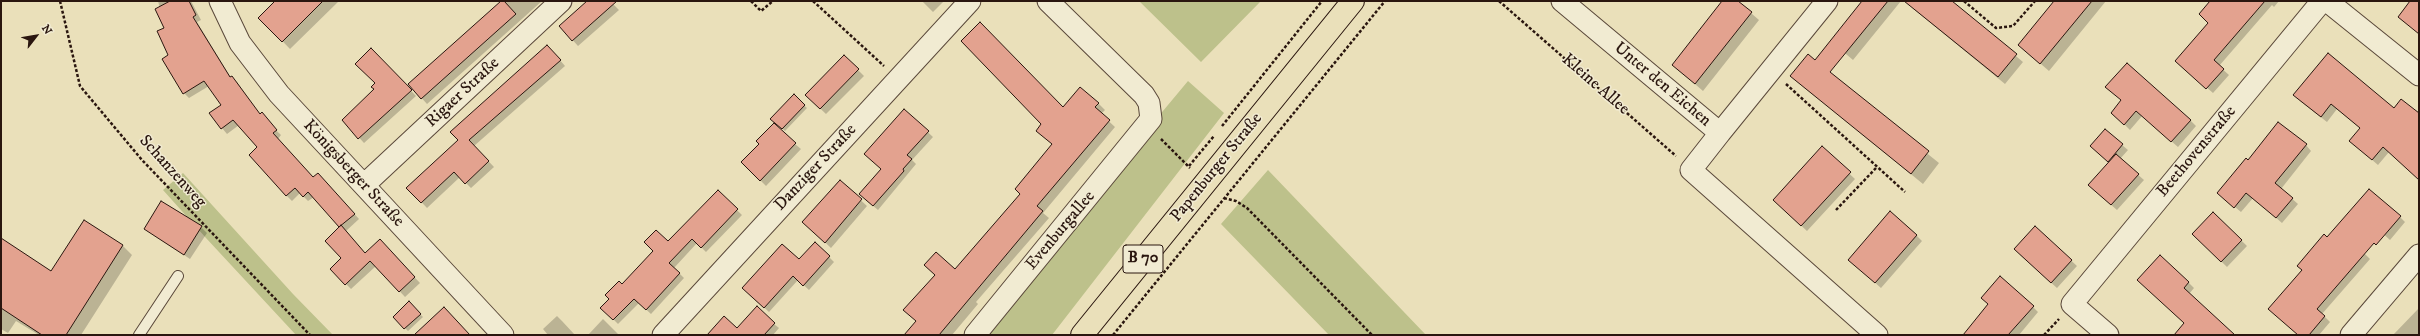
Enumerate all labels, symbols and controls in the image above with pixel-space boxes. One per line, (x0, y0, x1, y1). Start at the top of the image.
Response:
north arrow (16, 16, 56, 56)
text: N (38, 22, 55, 37)
street label: Unter den Eichen (1609, 38, 1715, 132)
street label: Kleine Allee (1557, 50, 1633, 120)
street label: Rigaer Straße (422, 54, 504, 132)
street label: Beethovenstraße (2153, 102, 2241, 202)
street label: Papenburger Straße (1167, 109, 1267, 227)
street label: Königsberger Straße (298, 116, 408, 232)
street label: Danziger Straße (771, 120, 861, 216)
street label: Schanzenweg (134, 131, 210, 213)
street label: Evenburgallee (1022, 187, 1100, 275)
road number: B 70 (1123, 245, 1163, 273)

